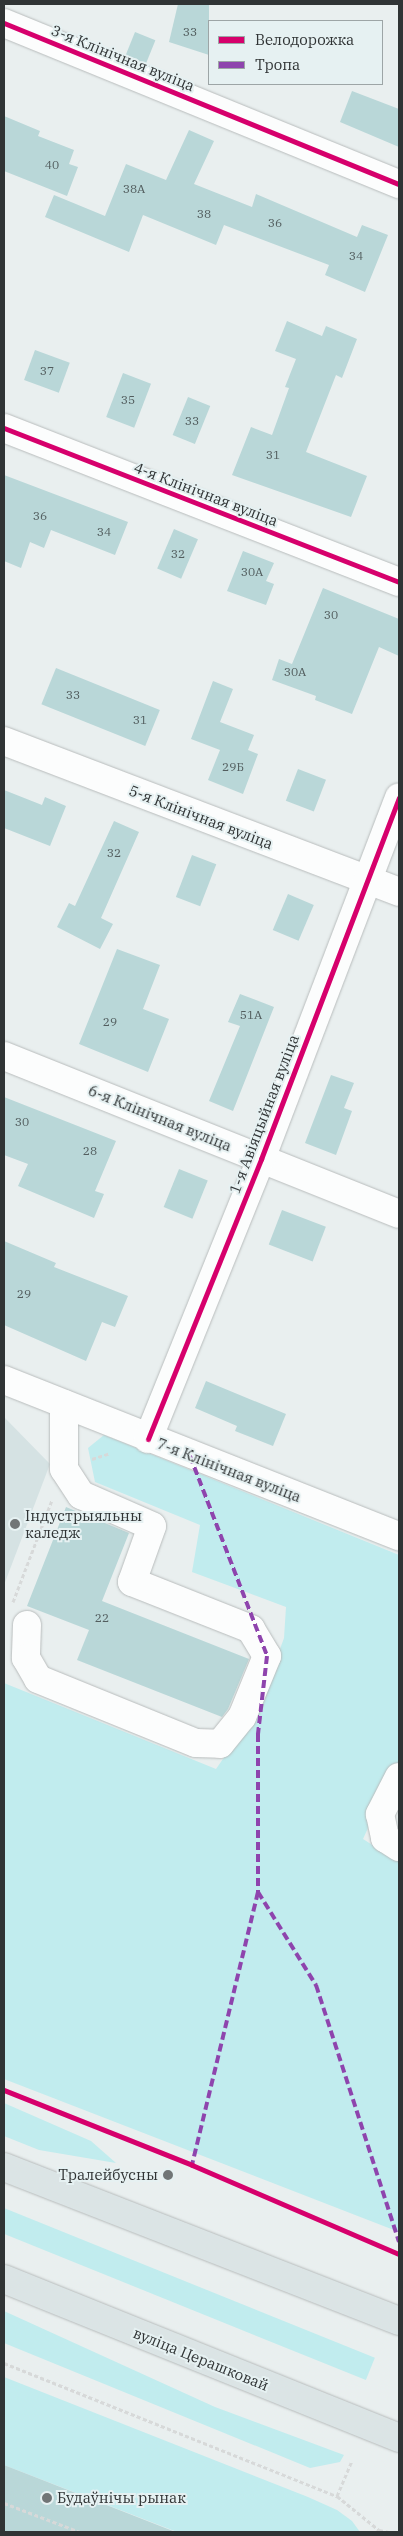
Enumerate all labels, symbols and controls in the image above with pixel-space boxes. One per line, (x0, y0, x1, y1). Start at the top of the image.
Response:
legend (208, 20, 383, 85)
street label: 3-я Клінічная вуліца (49, 21, 197, 95)
house number: 33 (183, 25, 197, 39)
text: Велодорожка (255, 30, 354, 49)
text: Тропа (255, 55, 300, 74)
house number: 40 (45, 158, 59, 172)
house number: 38А (123, 182, 145, 196)
house number: 38 (197, 207, 211, 221)
house number: 36 (268, 216, 282, 230)
house number: 34 (349, 249, 363, 263)
house number: 37 (40, 364, 54, 378)
house number: 35 (121, 393, 135, 407)
house number: 33 (185, 414, 199, 428)
house number: 31 (266, 448, 280, 462)
street label: 4-я Клінічная вуліца (131, 458, 281, 530)
house number: 36 (33, 509, 47, 523)
house number: 34 (97, 525, 111, 539)
house number: 32 (171, 547, 185, 561)
house number: 30А (241, 565, 263, 579)
house number: 30 (324, 608, 338, 622)
house number: 30А (284, 665, 306, 679)
house number: 33 (66, 688, 80, 702)
house number: 31 (133, 713, 147, 727)
house number: 29Б (222, 760, 244, 774)
street label: 5-я Клінічная вуліца (126, 781, 276, 853)
house number: 32 (107, 846, 121, 860)
house number: 51А (240, 1008, 262, 1022)
house number: 29 (103, 1015, 117, 1029)
street label: 1-я Авіяцыйная вуліца (225, 1032, 303, 1196)
street label: 6-я Клінічная вуліца (86, 1081, 234, 1155)
house number: 30 (15, 1115, 29, 1129)
house number: 28 (83, 1144, 97, 1158)
house number: 29 (17, 1287, 31, 1301)
street label: 7-я Клінічная вуліца (154, 1434, 304, 1506)
place label: Індустрыяльны каледж (25, 1506, 142, 1541)
marker: Індустрыяльны каледж (9, 1518, 21, 1530)
house number: 22 (95, 1611, 109, 1625)
place label: Тралейбусны (58, 2166, 158, 2184)
marker: Тралейбусны (162, 2169, 174, 2181)
street label: вуліца Церашковай (131, 2324, 271, 2394)
place label: Будаўнічы рынак (57, 2489, 186, 2507)
marker: Будаўнічы рынак (41, 2492, 53, 2504)

